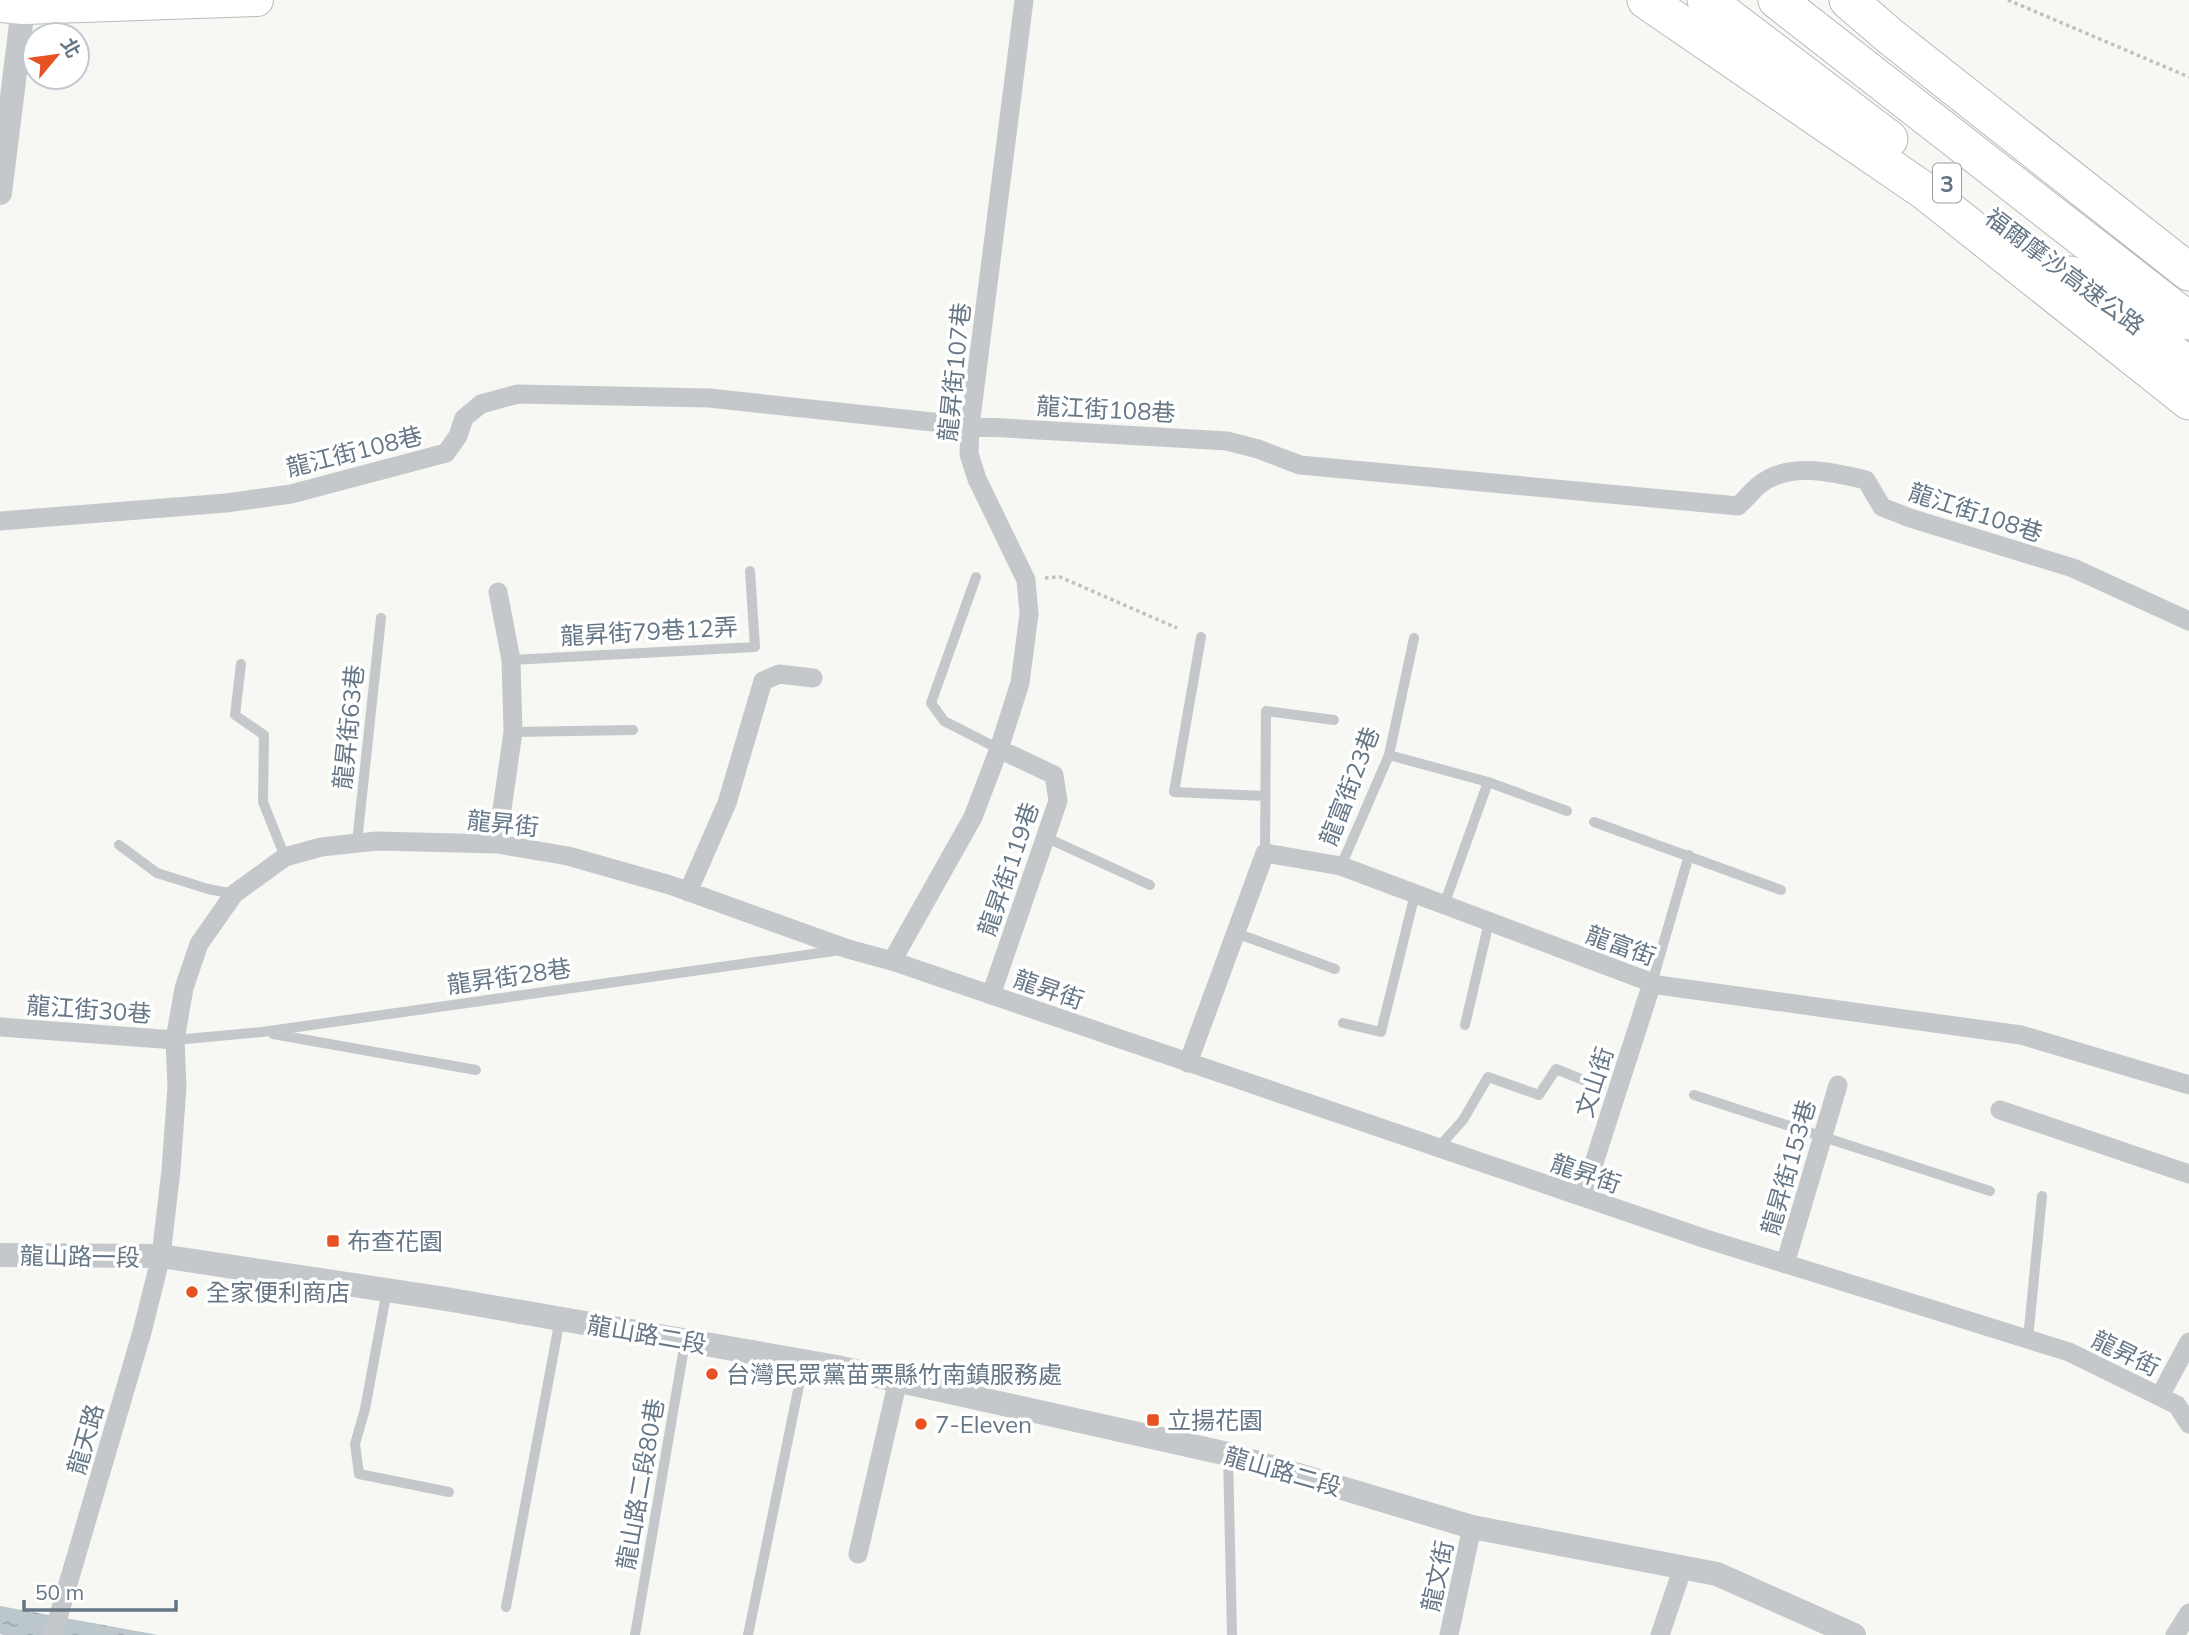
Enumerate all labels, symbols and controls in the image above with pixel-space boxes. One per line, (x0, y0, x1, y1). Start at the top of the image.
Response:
north arrow (21, 21, 91, 91)
text: 北 (56, 34, 86, 62)
road number: 3 (1933, 164, 1961, 202)
street label: 福爾摩沙高速公路 (1979, 201, 2151, 341)
street label: 龍昇街107巷 (932, 301, 976, 443)
street label: 龍江街108巷 (1036, 390, 1176, 428)
street label: 龍江街108巷 (283, 420, 425, 482)
street label: 龍江街108巷 (1905, 476, 2047, 548)
street label: 龍昇街79巷12弄 (560, 611, 738, 651)
street label: 龍昇街63巷 (327, 663, 369, 791)
street label: 龍富街23巷 (1313, 722, 1385, 850)
street label: 龍昇街119巷 (971, 798, 1045, 940)
street label: 龍昇街 (466, 804, 540, 842)
street label: 龍富街 (1582, 919, 1660, 971)
street label: 龍昇街28巷 (445, 952, 573, 1000)
street label: 龍昇街 (1010, 963, 1088, 1015)
street label: 龍江街30巷 (26, 990, 152, 1028)
street label: 文山街 (1569, 1043, 1619, 1121)
street label: 龍昇街153巷 (1754, 1096, 1822, 1238)
street label: 龍昇街 (1547, 1147, 1625, 1199)
place label: 布查花園 (347, 1226, 443, 1256)
marker: 布查花園 (325, 1233, 341, 1249)
street label: 龍山路一段 (20, 1240, 140, 1272)
place label: 全家便利商店 (206, 1277, 350, 1307)
marker: 全家便利商店 (184, 1284, 200, 1300)
street label: 龍山路二段 (585, 1309, 709, 1359)
street label: 龍昇街 (2087, 1324, 2165, 1382)
place label: 台灣民眾黨苗栗縣竹南鎮服務處 (726, 1359, 1062, 1389)
marker: 台灣民眾黨苗栗縣竹南鎮服務處 (704, 1366, 720, 1382)
street label: 龍山路二段80巷 (610, 1396, 670, 1572)
street label: 龍天路 (61, 1400, 109, 1478)
place label: 立揚花園 (1167, 1405, 1263, 1435)
place label: 7-Eleven (935, 1409, 1032, 1439)
marker: 立揚花園 (1145, 1412, 1161, 1428)
marker: 7-Eleven (913, 1416, 929, 1432)
street label: 龍山路二段 (1221, 1440, 1345, 1502)
street label: 龍文街 (1415, 1538, 1459, 1614)
scale bar (24, 1568, 177, 1612)
text: 50 m (35, 1579, 84, 1605)

